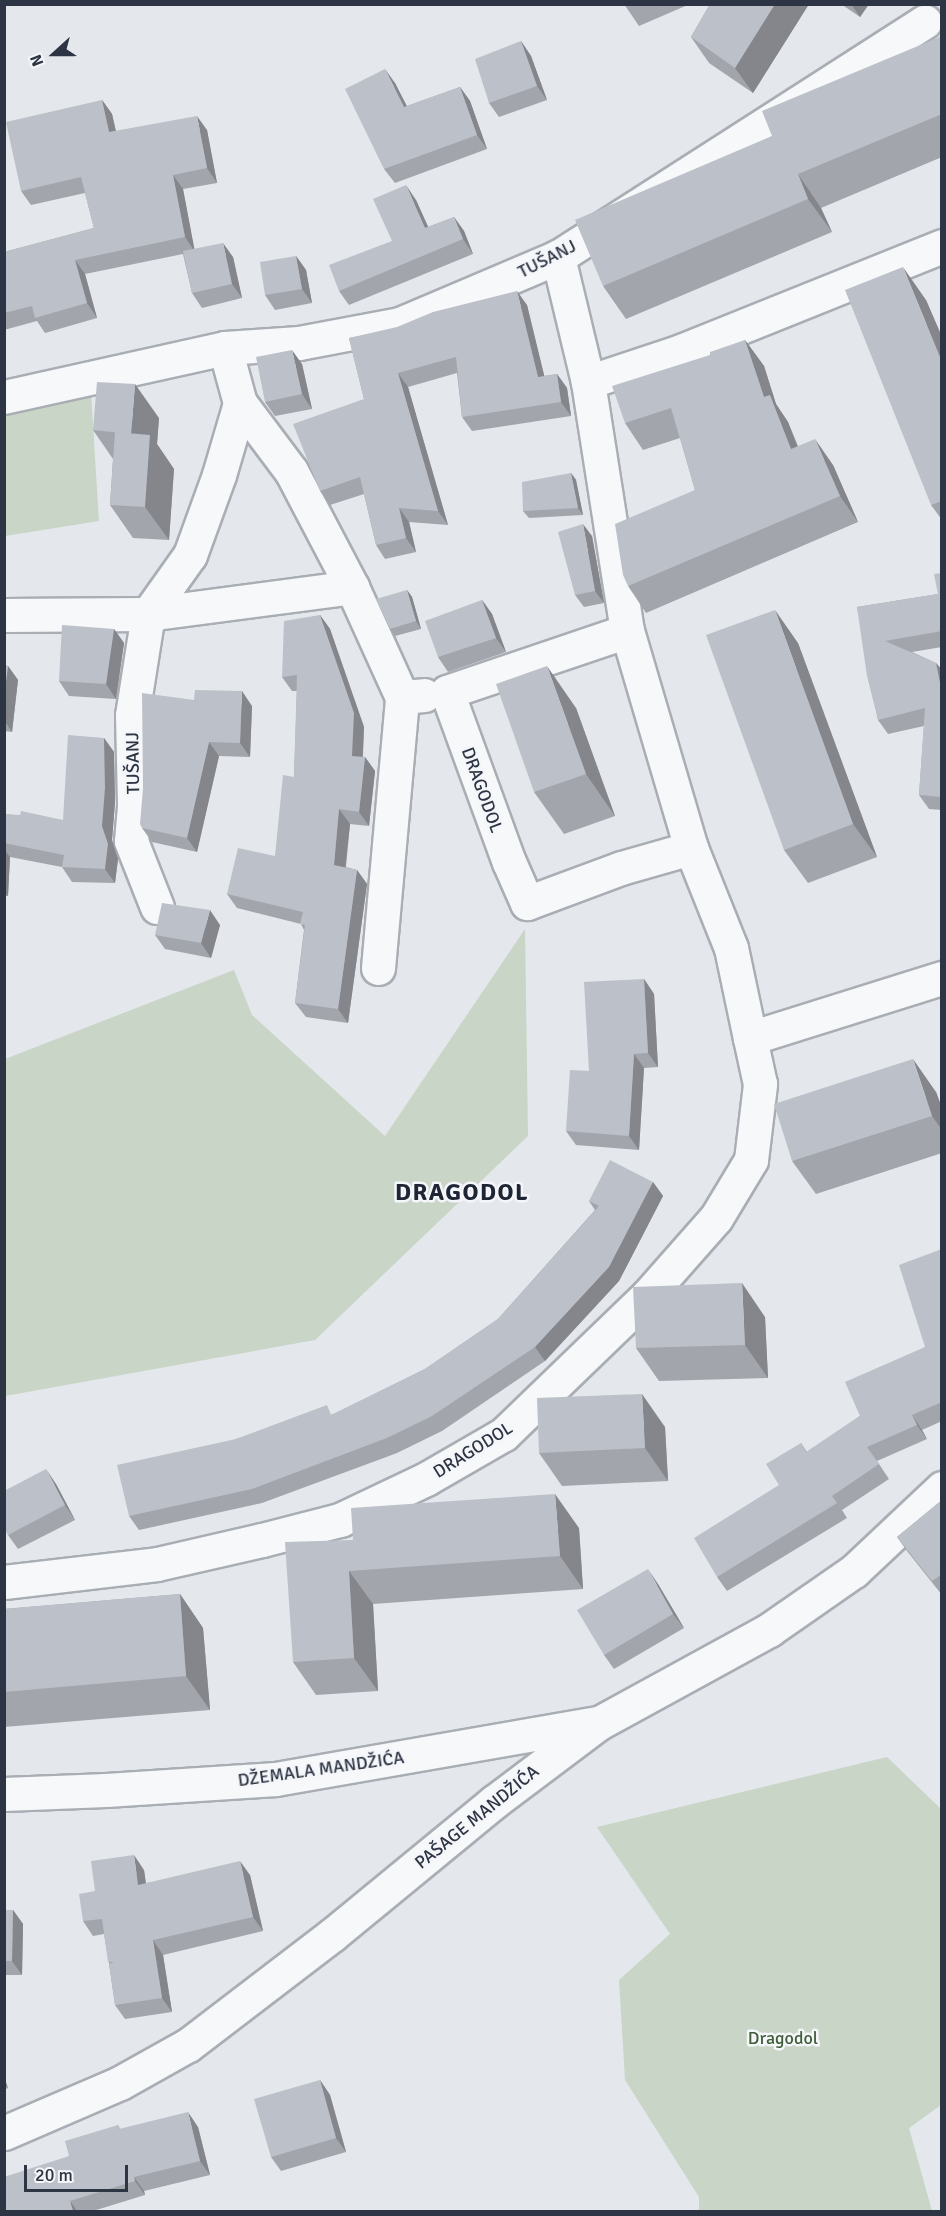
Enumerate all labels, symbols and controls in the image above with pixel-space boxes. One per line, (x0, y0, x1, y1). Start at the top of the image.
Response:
north arrow (24, 24, 84, 84)
text: N (26, 52, 49, 69)
street label: TUŠANJ (514, 235, 580, 283)
street label: TUŠANJ (122, 732, 144, 794)
street label: DRAGODOL (457, 744, 507, 836)
district label: DRAGODOL (395, 1179, 529, 1207)
street label: DRAGODOL (429, 1417, 517, 1483)
street label: DŽEMALA MANDŽIĆA (236, 1747, 406, 1791)
street label: PAŠAGE MANDŽIĆA (411, 1760, 543, 1874)
park label: Dragodol (748, 2027, 818, 2049)
scale bar (27, 2153, 130, 2191)
text: 20 m (35, 2164, 73, 2186)

